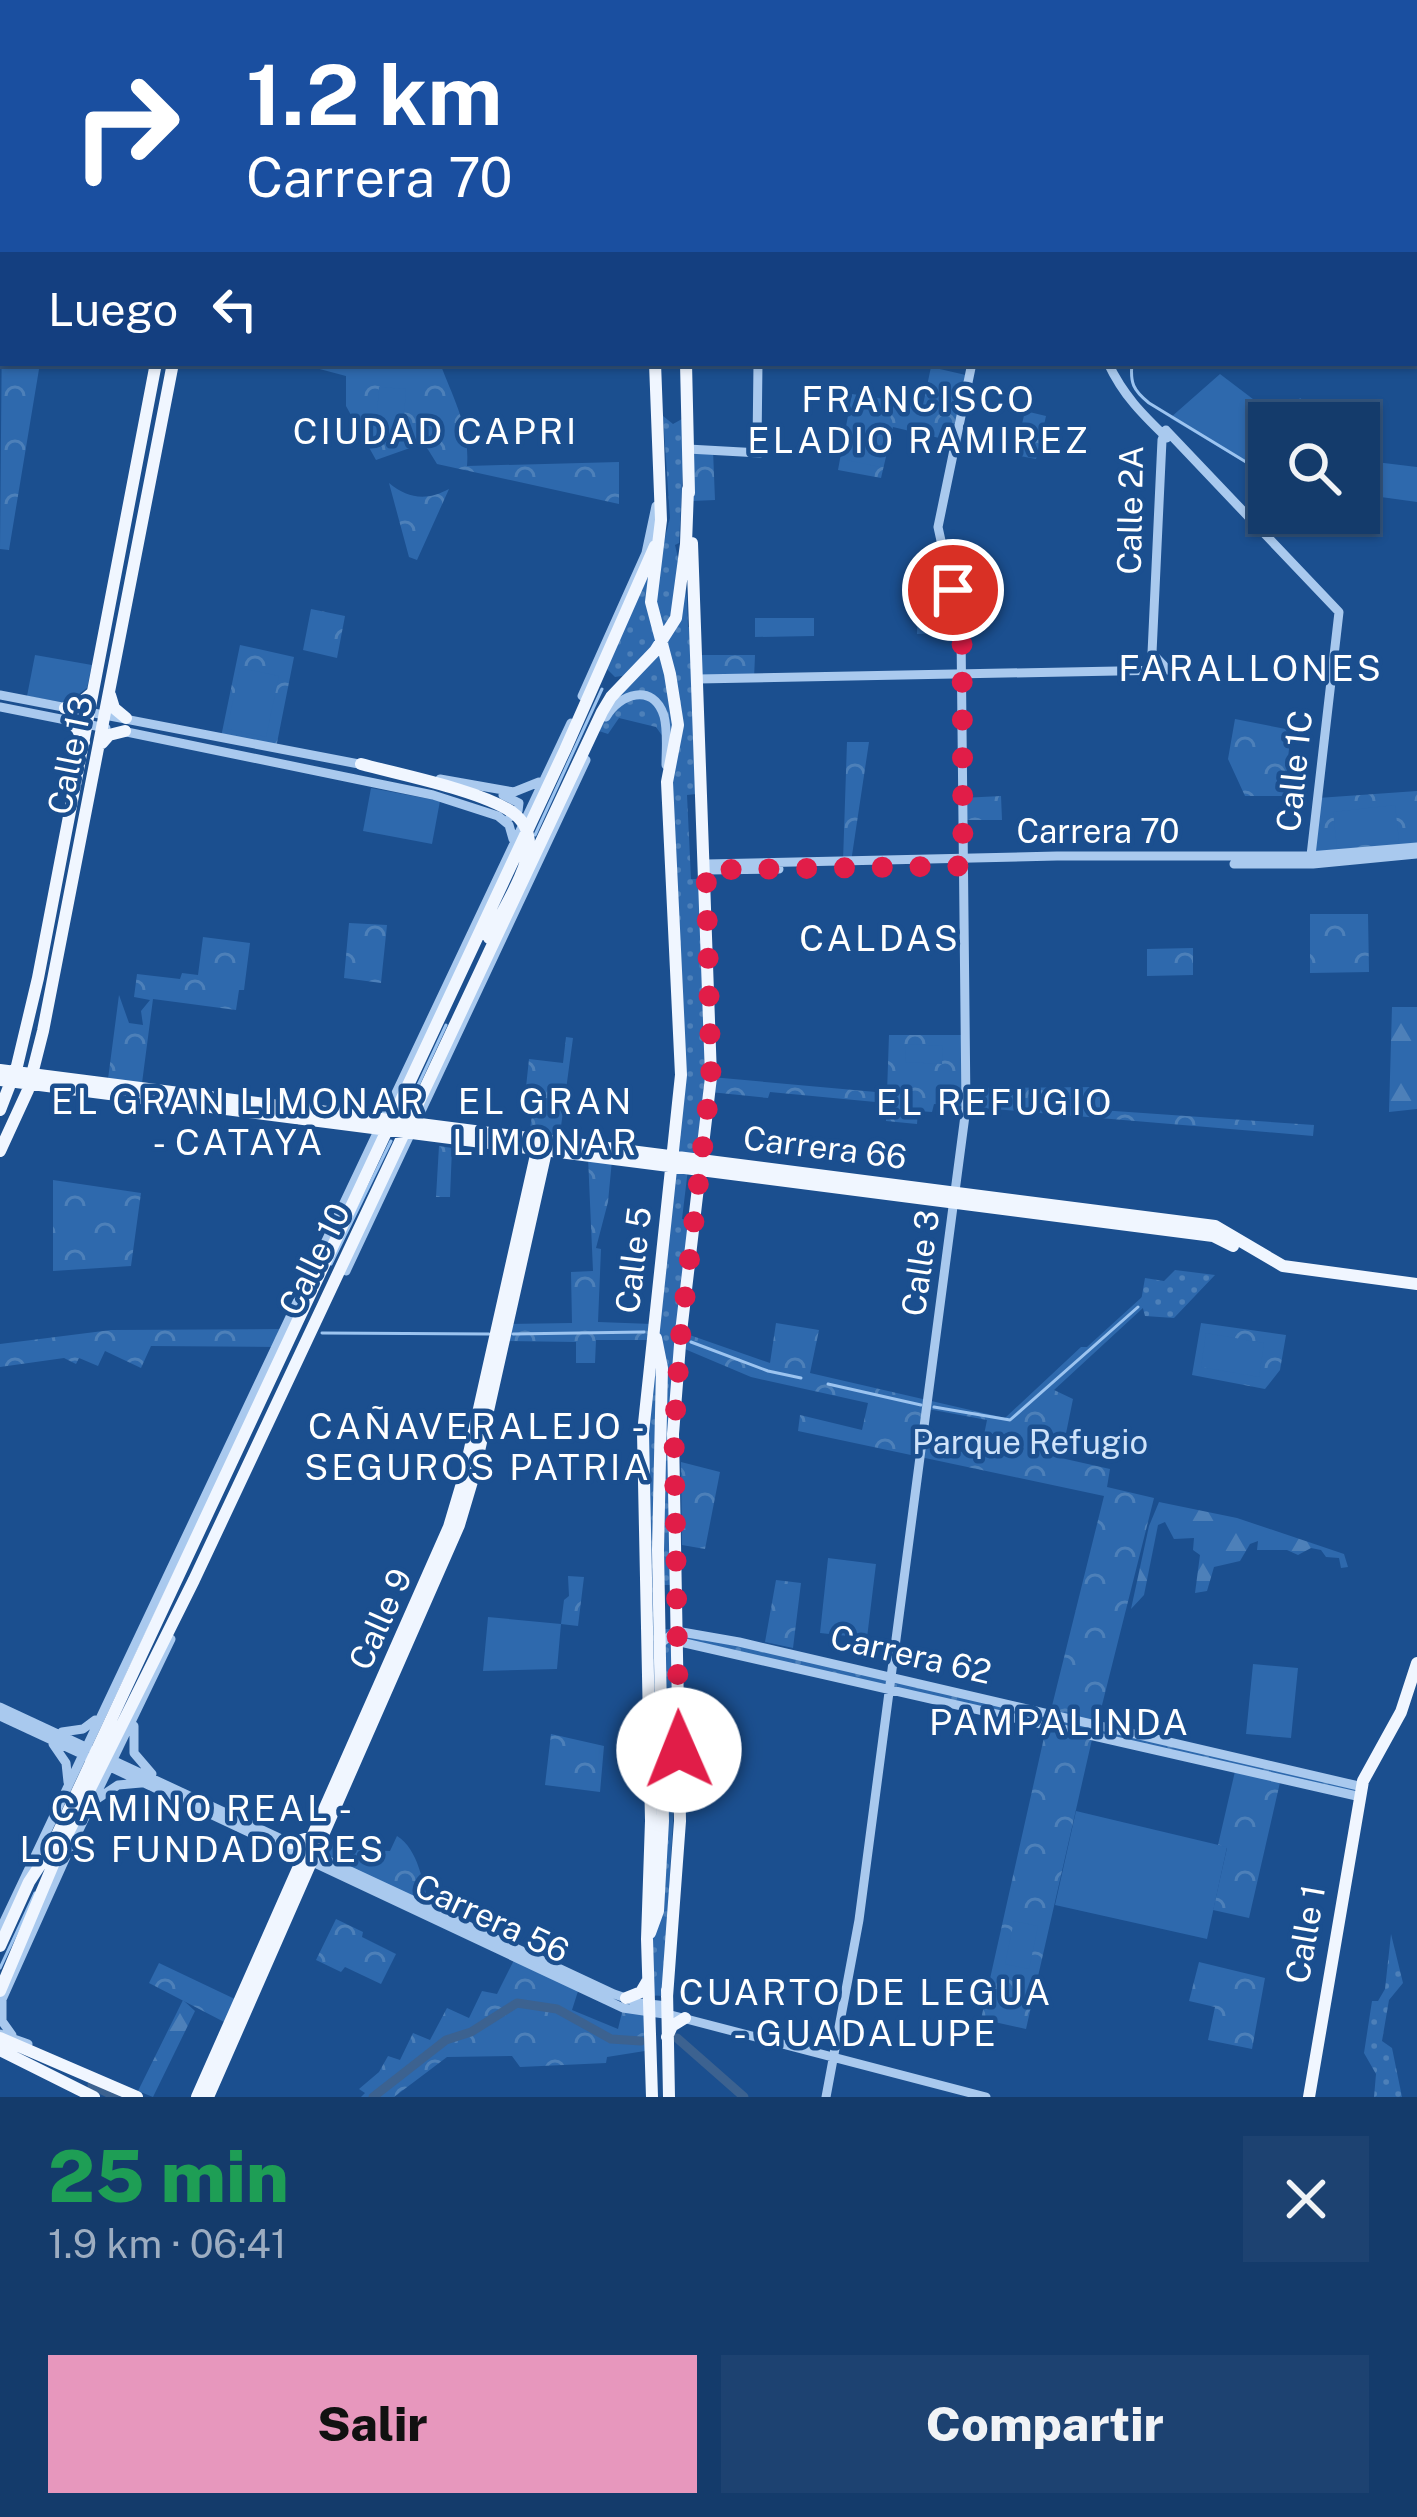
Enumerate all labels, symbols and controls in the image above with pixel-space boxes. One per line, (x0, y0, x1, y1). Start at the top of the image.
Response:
text: 1.2 km (246, 45, 502, 144)
icon: right (48, 48, 204, 204)
text: Carrera 70 (246, 146, 513, 209)
icon: left (202, 276, 268, 342)
text: Luego (48, 283, 178, 336)
district label: FRANCISCO ELADIO RAMIREZ (747, 378, 1091, 461)
map controls (1248, 402, 1380, 534)
button: search (1248, 402, 1380, 534)
district label: CIUDAD CAPRI (293, 410, 579, 452)
street label: Calle 2A (1110, 445, 1150, 575)
pin (902, 539, 1004, 641)
icon: arrive (920, 557, 986, 623)
district label: FARALLONES (1118, 647, 1384, 689)
street label: Calle 13 (40, 692, 100, 818)
street label: Calle 1C (1269, 708, 1319, 834)
street label: Carrera 70 (1017, 812, 1179, 850)
district label: CALDAS (799, 917, 961, 959)
district label: EL GRAN LIMONAR - CATAYA (51, 1080, 427, 1163)
district label: EL GRAN LIMONAR (452, 1080, 640, 1163)
district label: EL REFUGIO (876, 1081, 1114, 1123)
street label: Carrera 66 (741, 1118, 909, 1176)
street label: Calle 10 (271, 1197, 357, 1321)
street label: Calle 5 (608, 1205, 658, 1315)
street label: Calle 3 (894, 1208, 946, 1318)
district label: CAÑAVERALEJO - SEGUROS PATRIA (304, 1405, 652, 1488)
park label: Parque Refugio (912, 1423, 1148, 1461)
street label: Calle 9 (341, 1563, 419, 1675)
street label: Carrera 62 (827, 1617, 995, 1691)
position arrow (616, 1687, 742, 1813)
district label: PAMPALINDA (929, 1701, 1191, 1743)
district label: CAMINO REAL - LOS FUNDADORES (20, 1787, 386, 1870)
street label: Carrera 56 (409, 1866, 575, 1970)
street label: Calle 1 (1278, 1882, 1332, 1986)
district label: CUARTO DE LEGUA - GUADALUPE (679, 1971, 1053, 2054)
text: 25 min (48, 2134, 289, 2218)
button: close (1243, 2136, 1369, 2262)
text: 1.9 km · 06:41 (48, 2221, 287, 2267)
button: Salir (48, 2355, 697, 2493)
button: Compartir (721, 2355, 1369, 2493)

